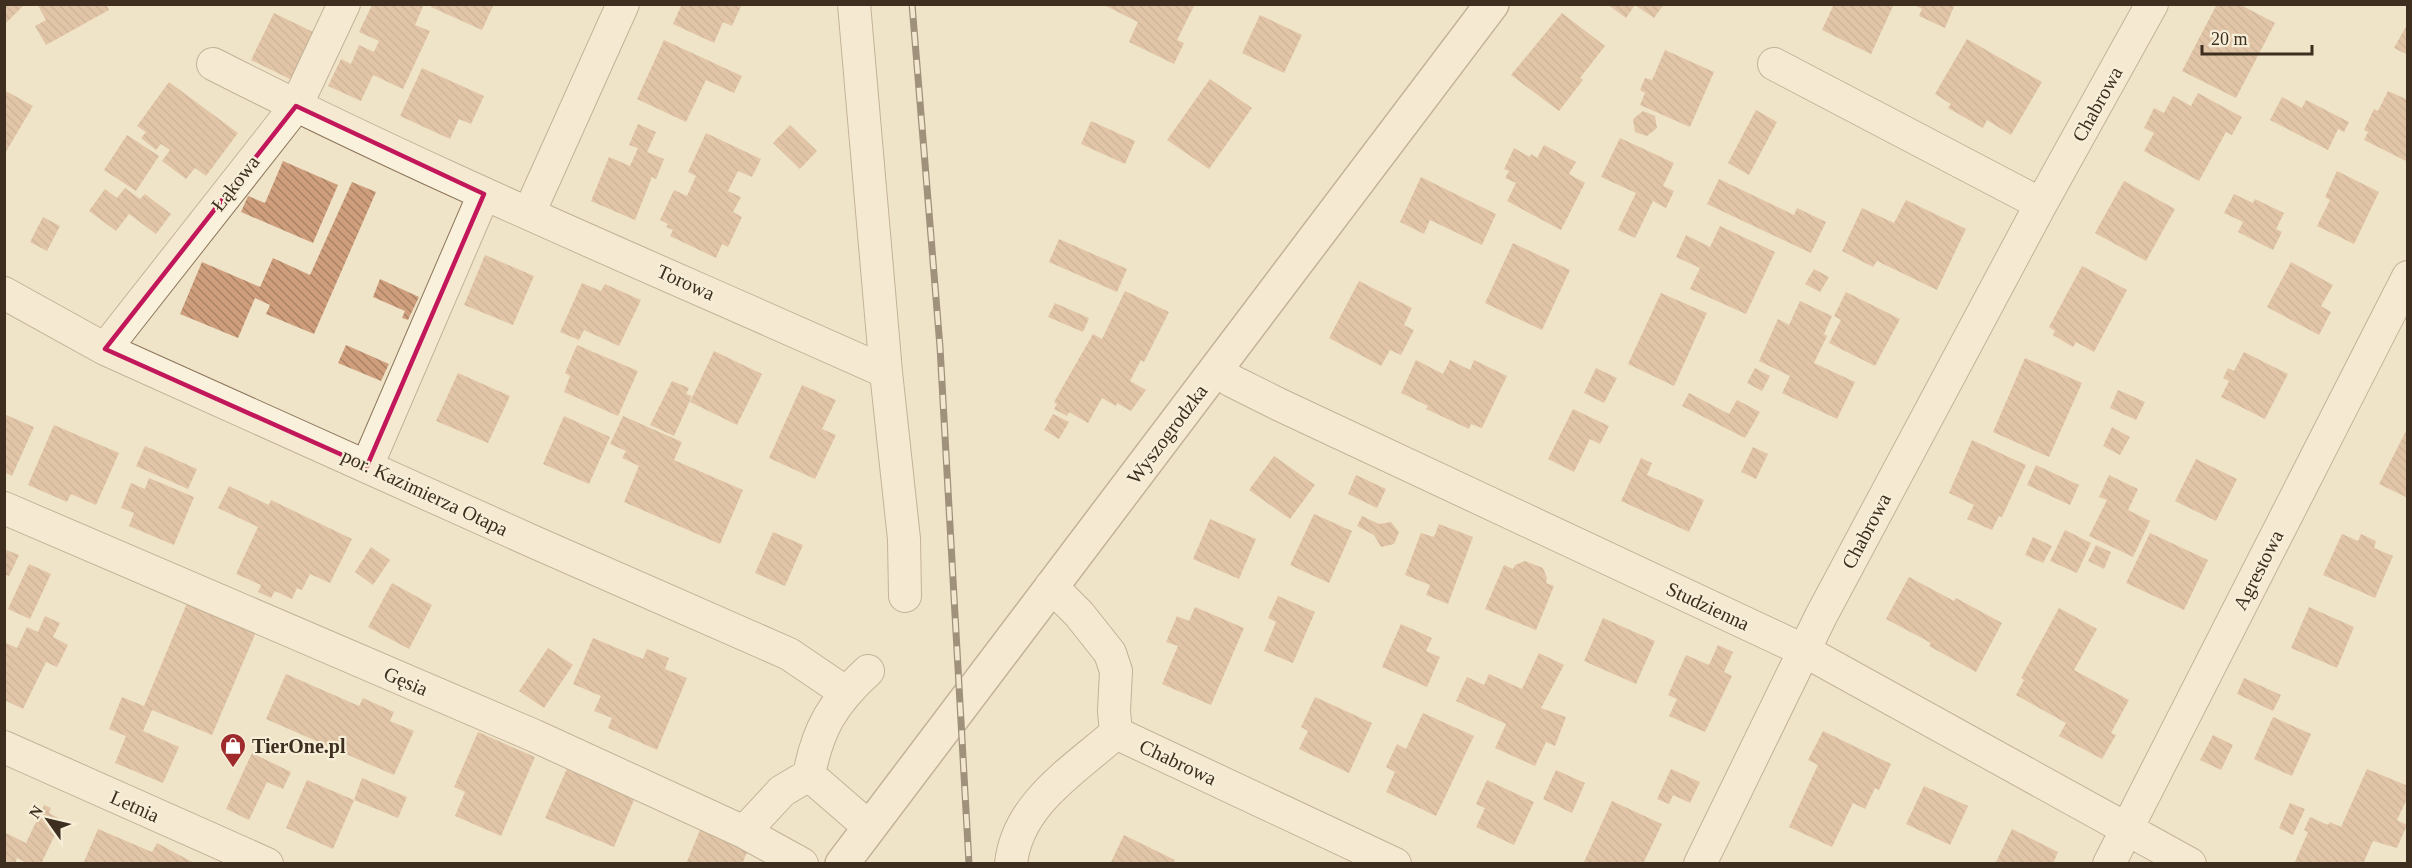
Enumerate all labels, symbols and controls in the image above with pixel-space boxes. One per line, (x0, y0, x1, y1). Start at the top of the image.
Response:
scale bar (2202, 18, 2312, 56)
text: 20 m (2211, 29, 2248, 49)
street label: Chabrowa (2067, 63, 2127, 145)
street label: Łąkowa (207, 151, 264, 216)
street label: Torowa (654, 260, 718, 304)
street label: Wyszogrodzka (1122, 380, 1212, 489)
street label: por. Kazimierza Otapa (338, 444, 512, 541)
street label: Chabrowa (1837, 489, 1895, 572)
street label: Agrestowa (2229, 526, 2288, 614)
street label: Studzienna (1663, 577, 1753, 635)
street label: Gęsia (380, 662, 431, 701)
shop icon: TierOne.pl (218, 731, 248, 769)
place label: TierOne.pl (252, 735, 346, 758)
street label: Chabrowa (1136, 735, 1220, 789)
street label: Letnia (107, 786, 163, 826)
north arrow (18, 790, 78, 850)
text: N (26, 802, 47, 821)

